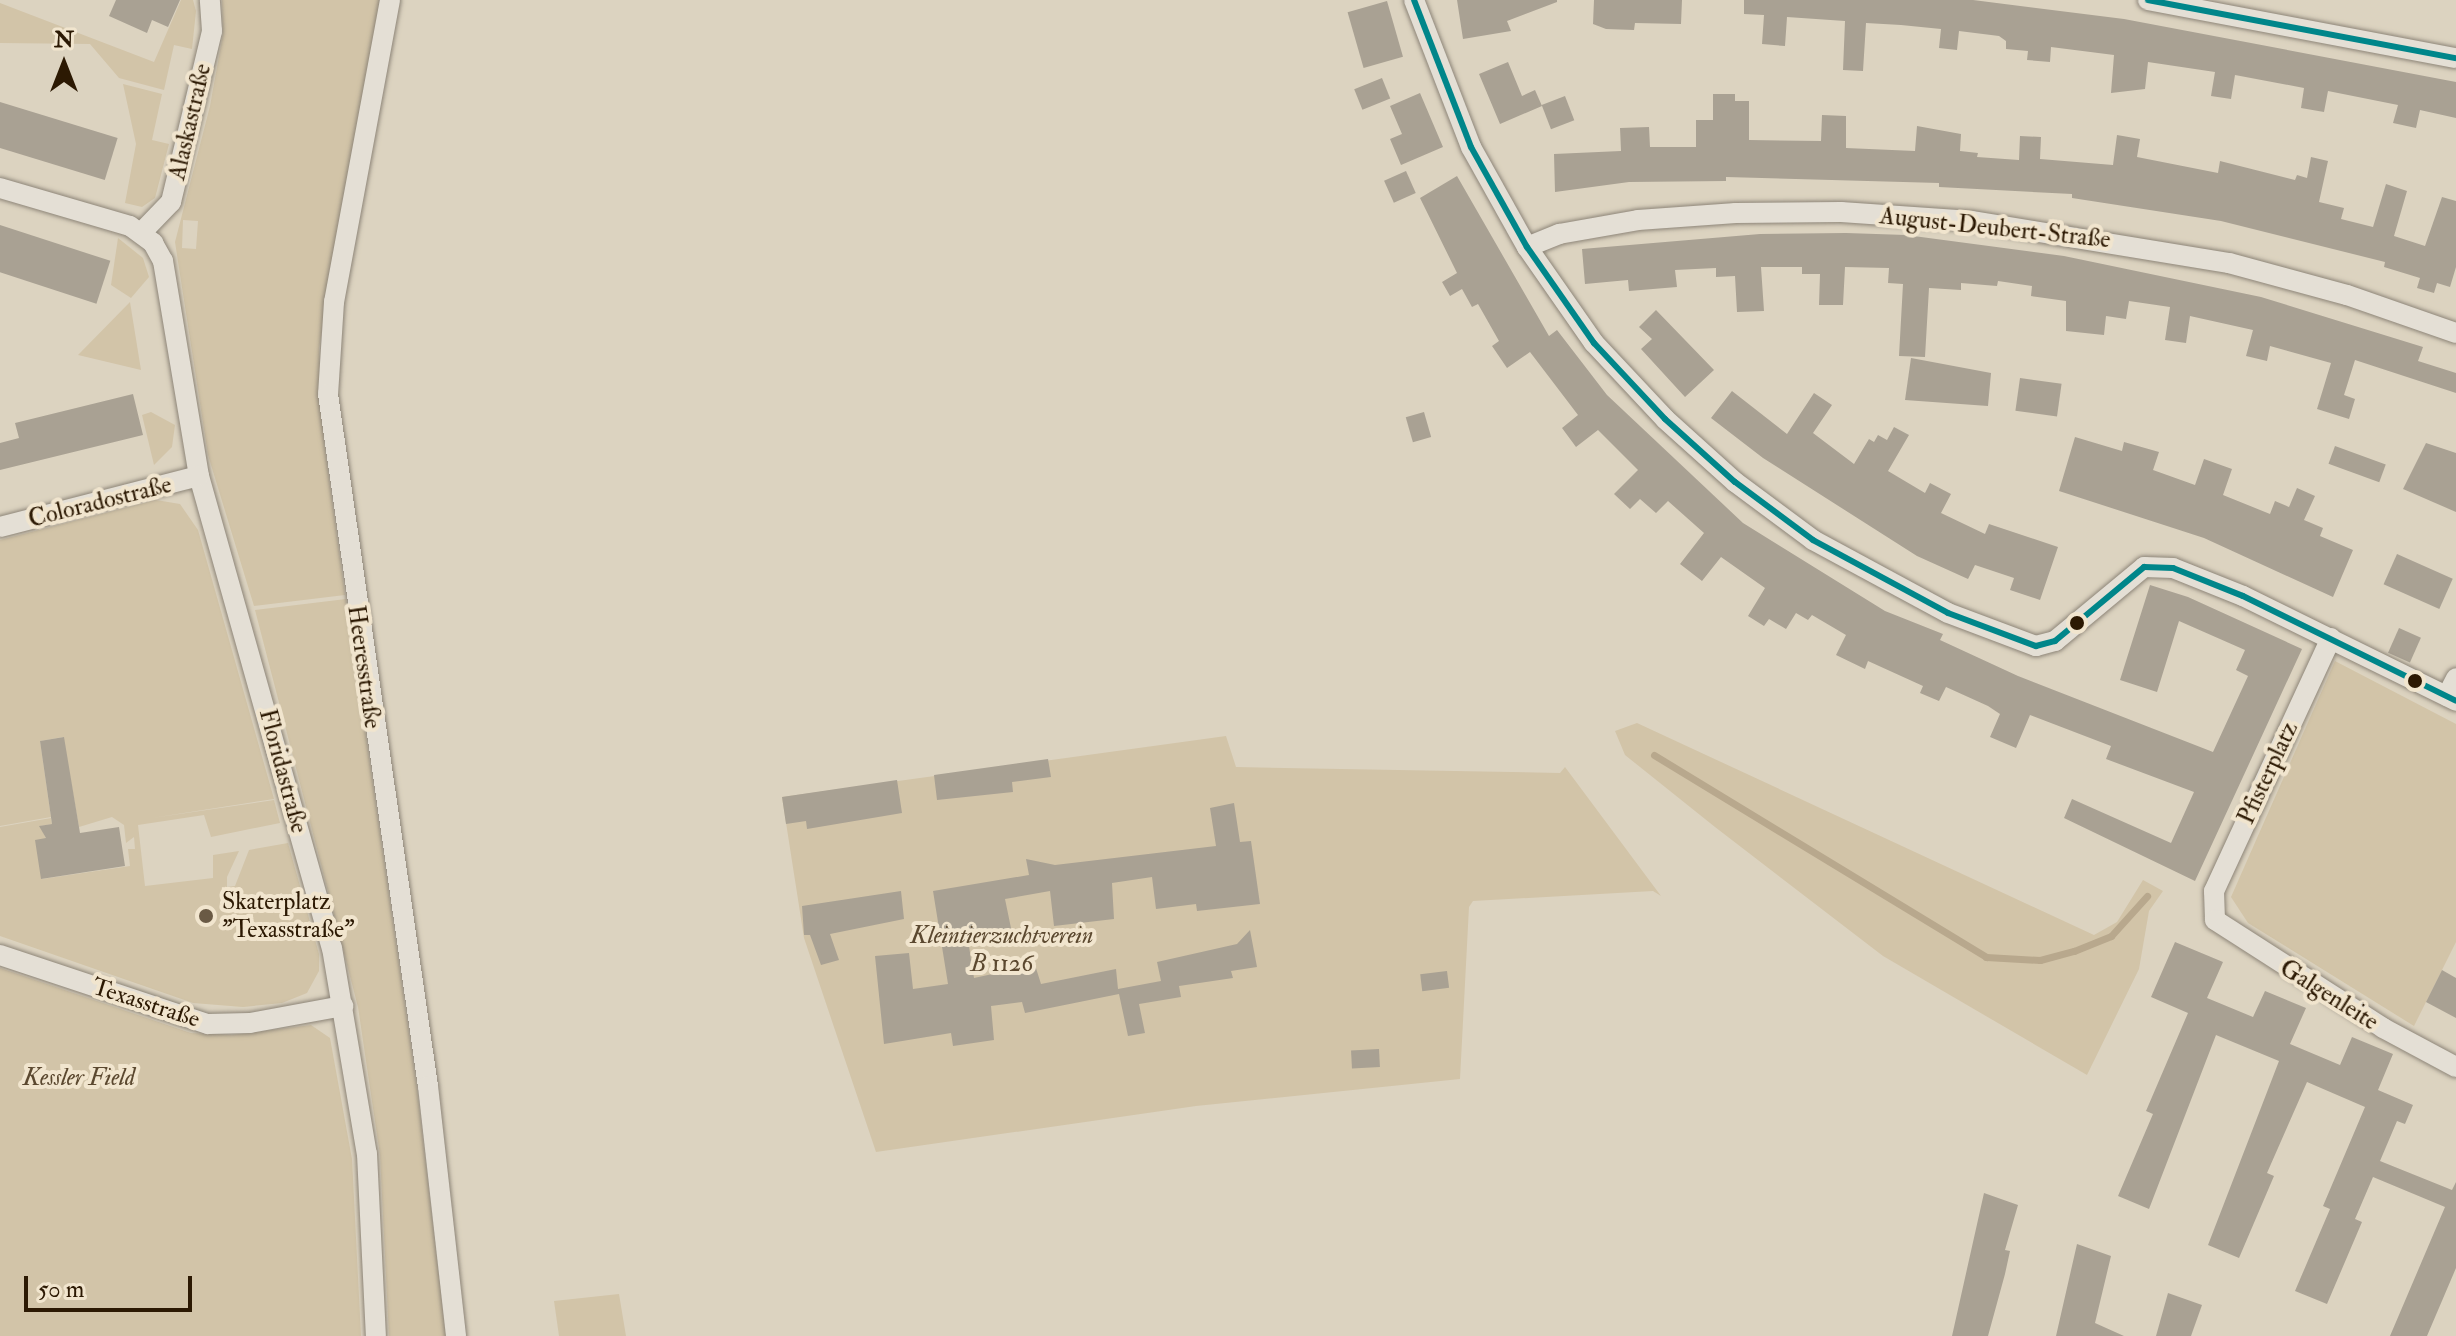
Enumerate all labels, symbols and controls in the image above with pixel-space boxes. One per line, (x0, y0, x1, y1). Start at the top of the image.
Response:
north arrow (24, 24, 104, 104)
text: N (54, 26, 74, 54)
street label: Alaskastraße (163, 61, 217, 183)
street label: August-Deubert-Straße (1878, 202, 2112, 254)
street label: Coloradostraße (25, 470, 175, 534)
street label: Heeresstraße (341, 603, 387, 731)
unlabelled marker (2069, 615, 2085, 631)
unlabelled marker (2407, 673, 2423, 689)
street label: Floridastraße (253, 706, 313, 836)
street label: Pfisterplatz (2232, 717, 2304, 829)
place label: Skaterplatz "Texasstraße" (222, 888, 354, 944)
marker: Skaterplatz "Texasstraße" (197, 907, 215, 925)
park label: Kleintierzuchtverein B 1126 (911, 922, 1093, 978)
street label: Galgenleite (2274, 953, 2384, 1037)
street label: Texasstraße (89, 972, 203, 1034)
park label: Kessler Field (23, 1064, 135, 1092)
scale bar (28, 1260, 196, 1310)
text: 50 m (38, 1274, 84, 1305)

